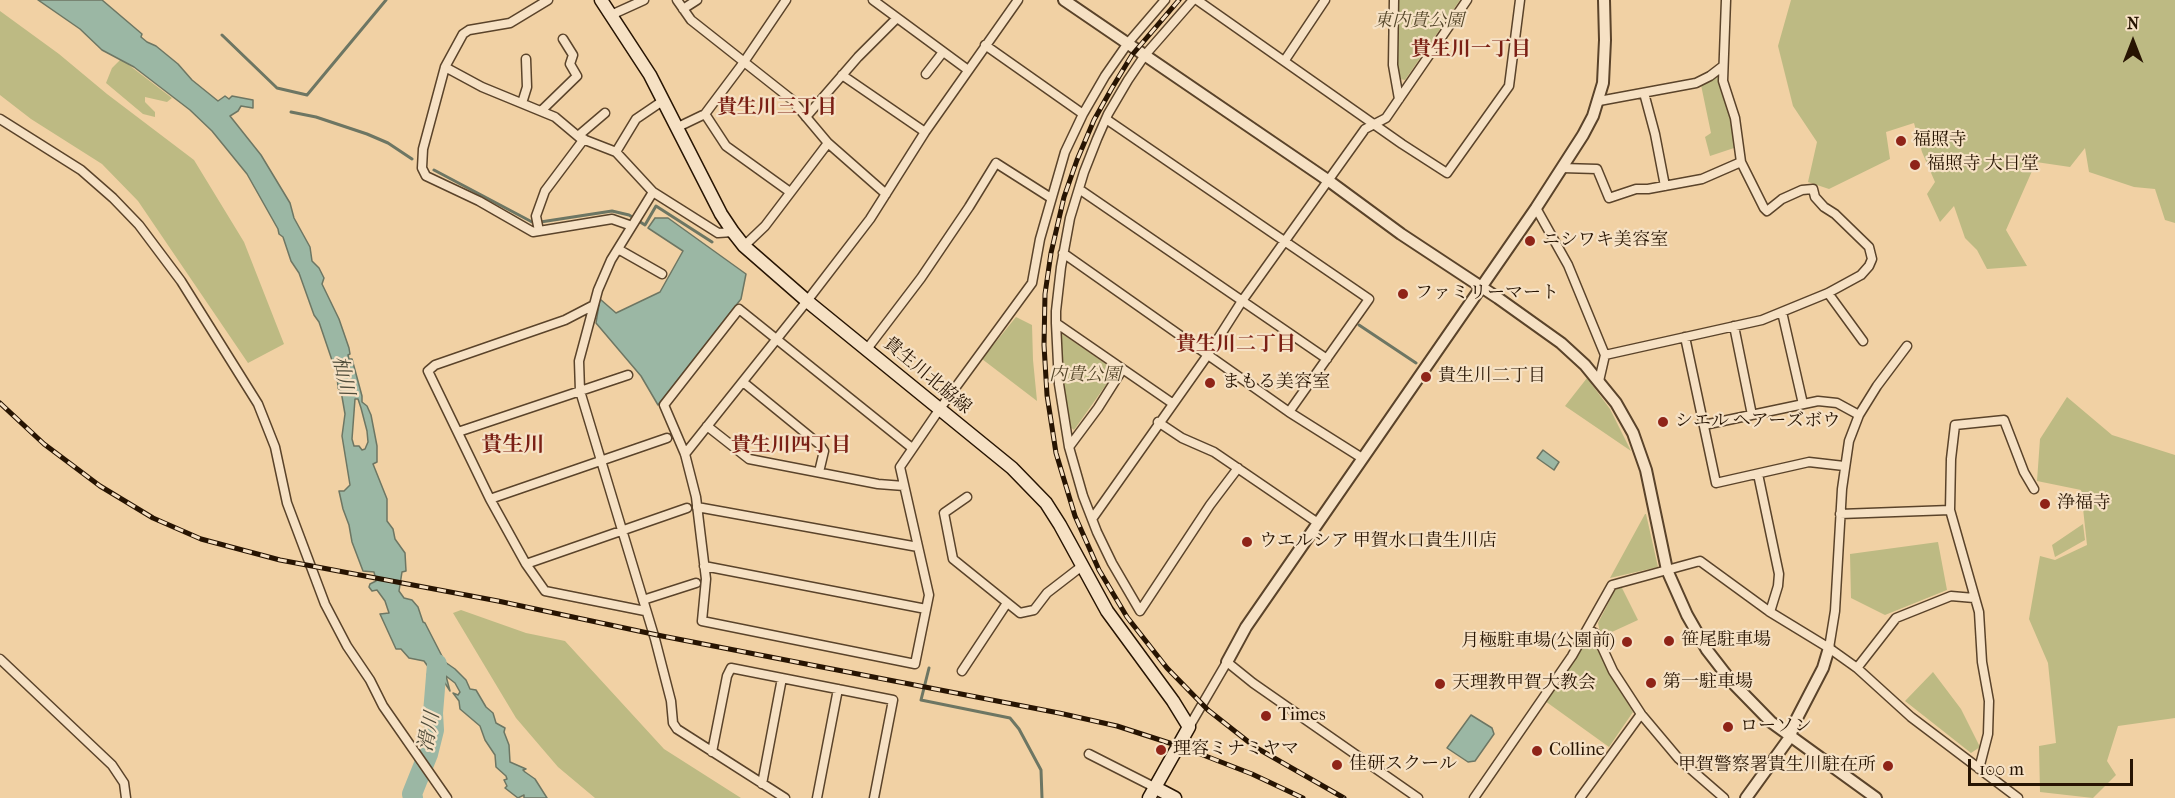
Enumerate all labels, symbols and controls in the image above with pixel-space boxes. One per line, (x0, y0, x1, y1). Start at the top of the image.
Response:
park label: 東内貴公園 (1374, 11, 1464, 33)
north arrow (2103, 12, 2163, 72)
text: N (2127, 14, 2139, 33)
district label: 貴生川一丁目 (1411, 38, 1531, 62)
district label: 貴生川三丁目 (717, 96, 837, 120)
place label: 福照寺 (1913, 130, 1967, 152)
marker: 福照寺 (1894, 134, 1908, 148)
place label: 福照寺 大日堂 (1927, 154, 2039, 176)
marker: 福照寺 大日堂 (1908, 158, 1922, 172)
place label: ニシワキ美容室 (1542, 230, 1668, 252)
marker: ニシワキ美容室 (1523, 234, 1537, 248)
place label: ファミリーマート (1415, 283, 1559, 305)
marker: ファミリーマート (1396, 287, 1410, 301)
street label: 貴生川北脇線 (879, 333, 975, 419)
district label: 貴生川二丁目 (1176, 333, 1296, 357)
water label: 杣川 (326, 354, 358, 398)
park label: 内貴公園 (1049, 365, 1121, 387)
place label: 貴生川二丁目 (1438, 366, 1546, 388)
marker: 貴生川二丁目 (1419, 370, 1433, 384)
place label: まもる美容室 (1222, 372, 1330, 394)
marker: まもる美容室 (1203, 376, 1217, 390)
place label: シエル ヘアーズボウ (1675, 411, 1840, 433)
marker: シエル ヘアーズボウ (1656, 415, 1670, 429)
district label: 貴生川 (482, 433, 544, 459)
district label: 貴生川四丁目 (731, 434, 851, 458)
place label: 浄福寺 (2057, 493, 2111, 515)
marker: 浄福寺 (2038, 497, 2052, 511)
place label: ウエルシア 甲賀水口貴生川店 (1259, 531, 1497, 553)
marker: ウエルシア 甲賀水口貴生川店 (1240, 535, 1254, 549)
place label: 笹尾駐車場 (1681, 630, 1771, 652)
place label: 月極駐車場(公園前) (1461, 631, 1615, 653)
marker: 笹尾駐車場 (1662, 634, 1676, 648)
marker: 月極駐車場(公園前) (1620, 635, 1634, 649)
place label: 第一駐車場 (1663, 672, 1753, 694)
place label: 天理教甲賀大教会 (1452, 673, 1596, 695)
marker: 第一駐車場 (1644, 676, 1658, 690)
marker: 天理教甲賀大教会 (1433, 677, 1447, 691)
place label: Times (1278, 705, 1326, 727)
marker: Times (1259, 709, 1273, 723)
water label: 滑川 (414, 710, 446, 754)
place label: ローソン (1740, 716, 1812, 738)
marker: ローソン (1721, 720, 1735, 734)
place label: 理容ミナミヤマ (1173, 739, 1299, 761)
place label: Colline (1549, 740, 1605, 762)
marker: 理容ミナミヤマ (1154, 743, 1168, 757)
marker: Colline (1530, 744, 1544, 758)
scale bar (1971, 747, 2136, 785)
place label: 佳研スクール (1349, 754, 1457, 776)
place label: 甲賀警察署貴生川駐在所 (1678, 755, 1876, 777)
marker: 佳研スクール (1330, 758, 1344, 772)
marker: 甲賀警察署貴生川駐在所 (1881, 759, 1895, 773)
text: 100 m (1979, 759, 2024, 780)

